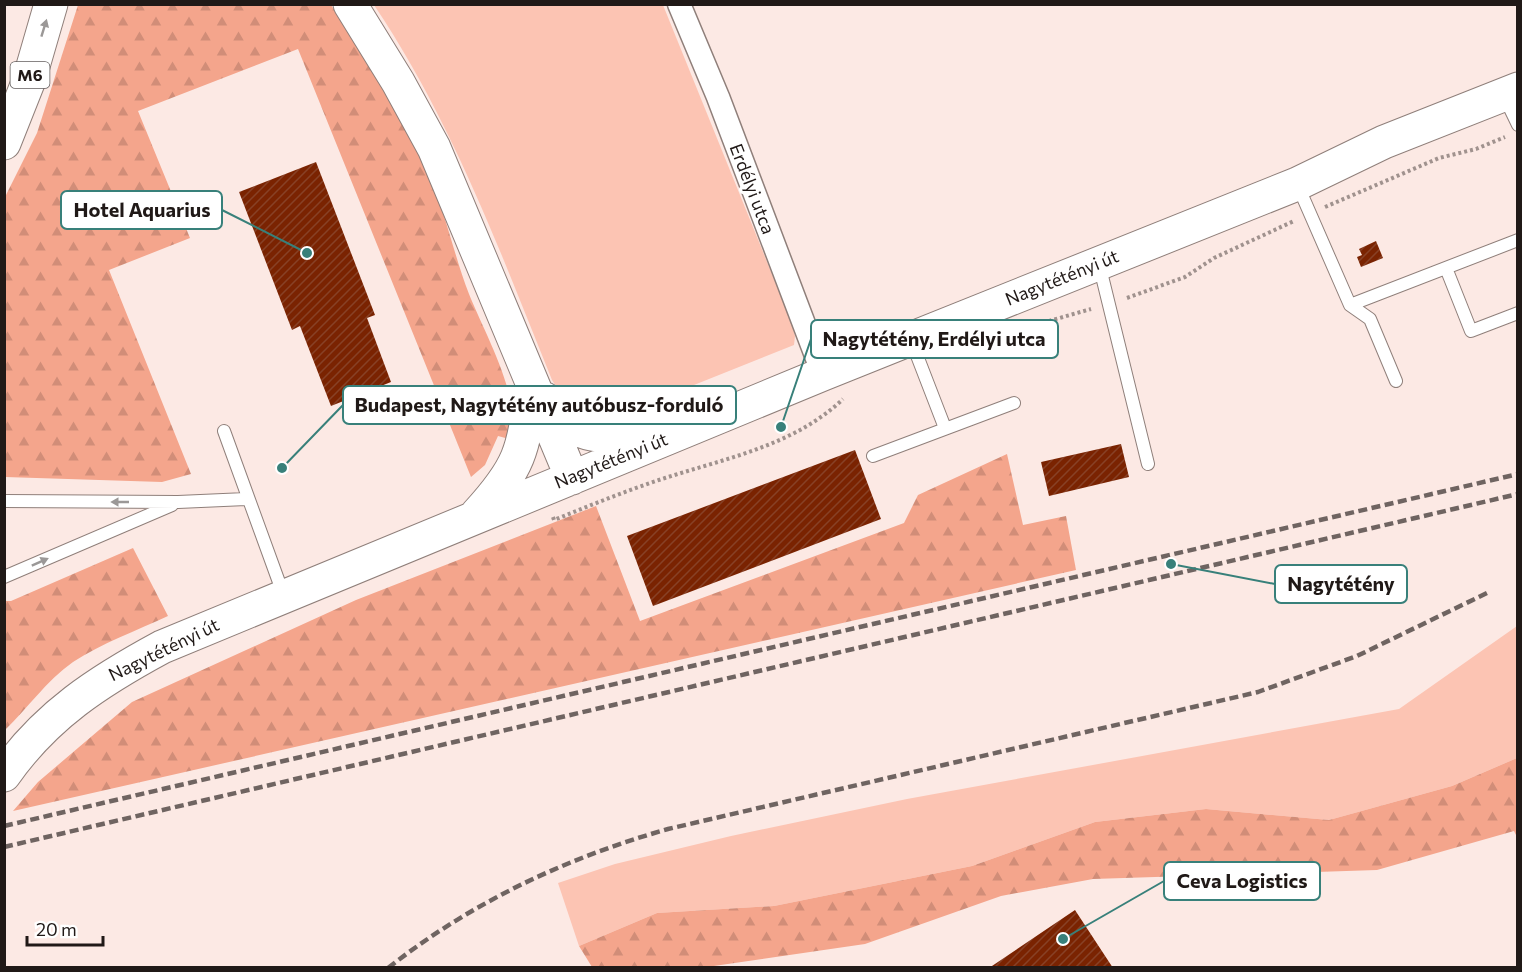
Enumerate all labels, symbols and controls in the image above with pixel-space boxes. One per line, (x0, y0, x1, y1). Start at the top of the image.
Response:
one-way arrow (40, 19, 49, 37)
road number: M6 (10, 62, 50, 88)
street label: Erdélyi utca (726, 140, 780, 237)
callout: Hotel Aquarius (61, 191, 222, 229)
text: Hotel Aquarius (73, 197, 211, 221)
street label: Nagytétényi út (1002, 244, 1122, 310)
callout: Nagytétény, Erdélyi utca (811, 320, 1058, 358)
text: Nagytétény, Erdélyi utca (822, 326, 1046, 350)
callout: Budapest, Nagytétény autóbusz-forduló (343, 386, 736, 424)
text: Budapest, Nagytétény autóbusz-forduló (354, 392, 724, 416)
street label: Nagytétényi út (551, 427, 671, 493)
one-way arrow (110, 497, 129, 507)
one-way arrow (31, 557, 49, 566)
callout: Nagytétény (1275, 565, 1407, 603)
text: Nagytétény (1287, 571, 1395, 595)
street label: Nagytétényi út (105, 613, 222, 685)
callout: Ceva Logistics (1164, 862, 1320, 900)
text: Ceva Logistics (1176, 868, 1308, 892)
scale bar (27, 909, 104, 947)
text: 20 m (36, 918, 77, 940)

